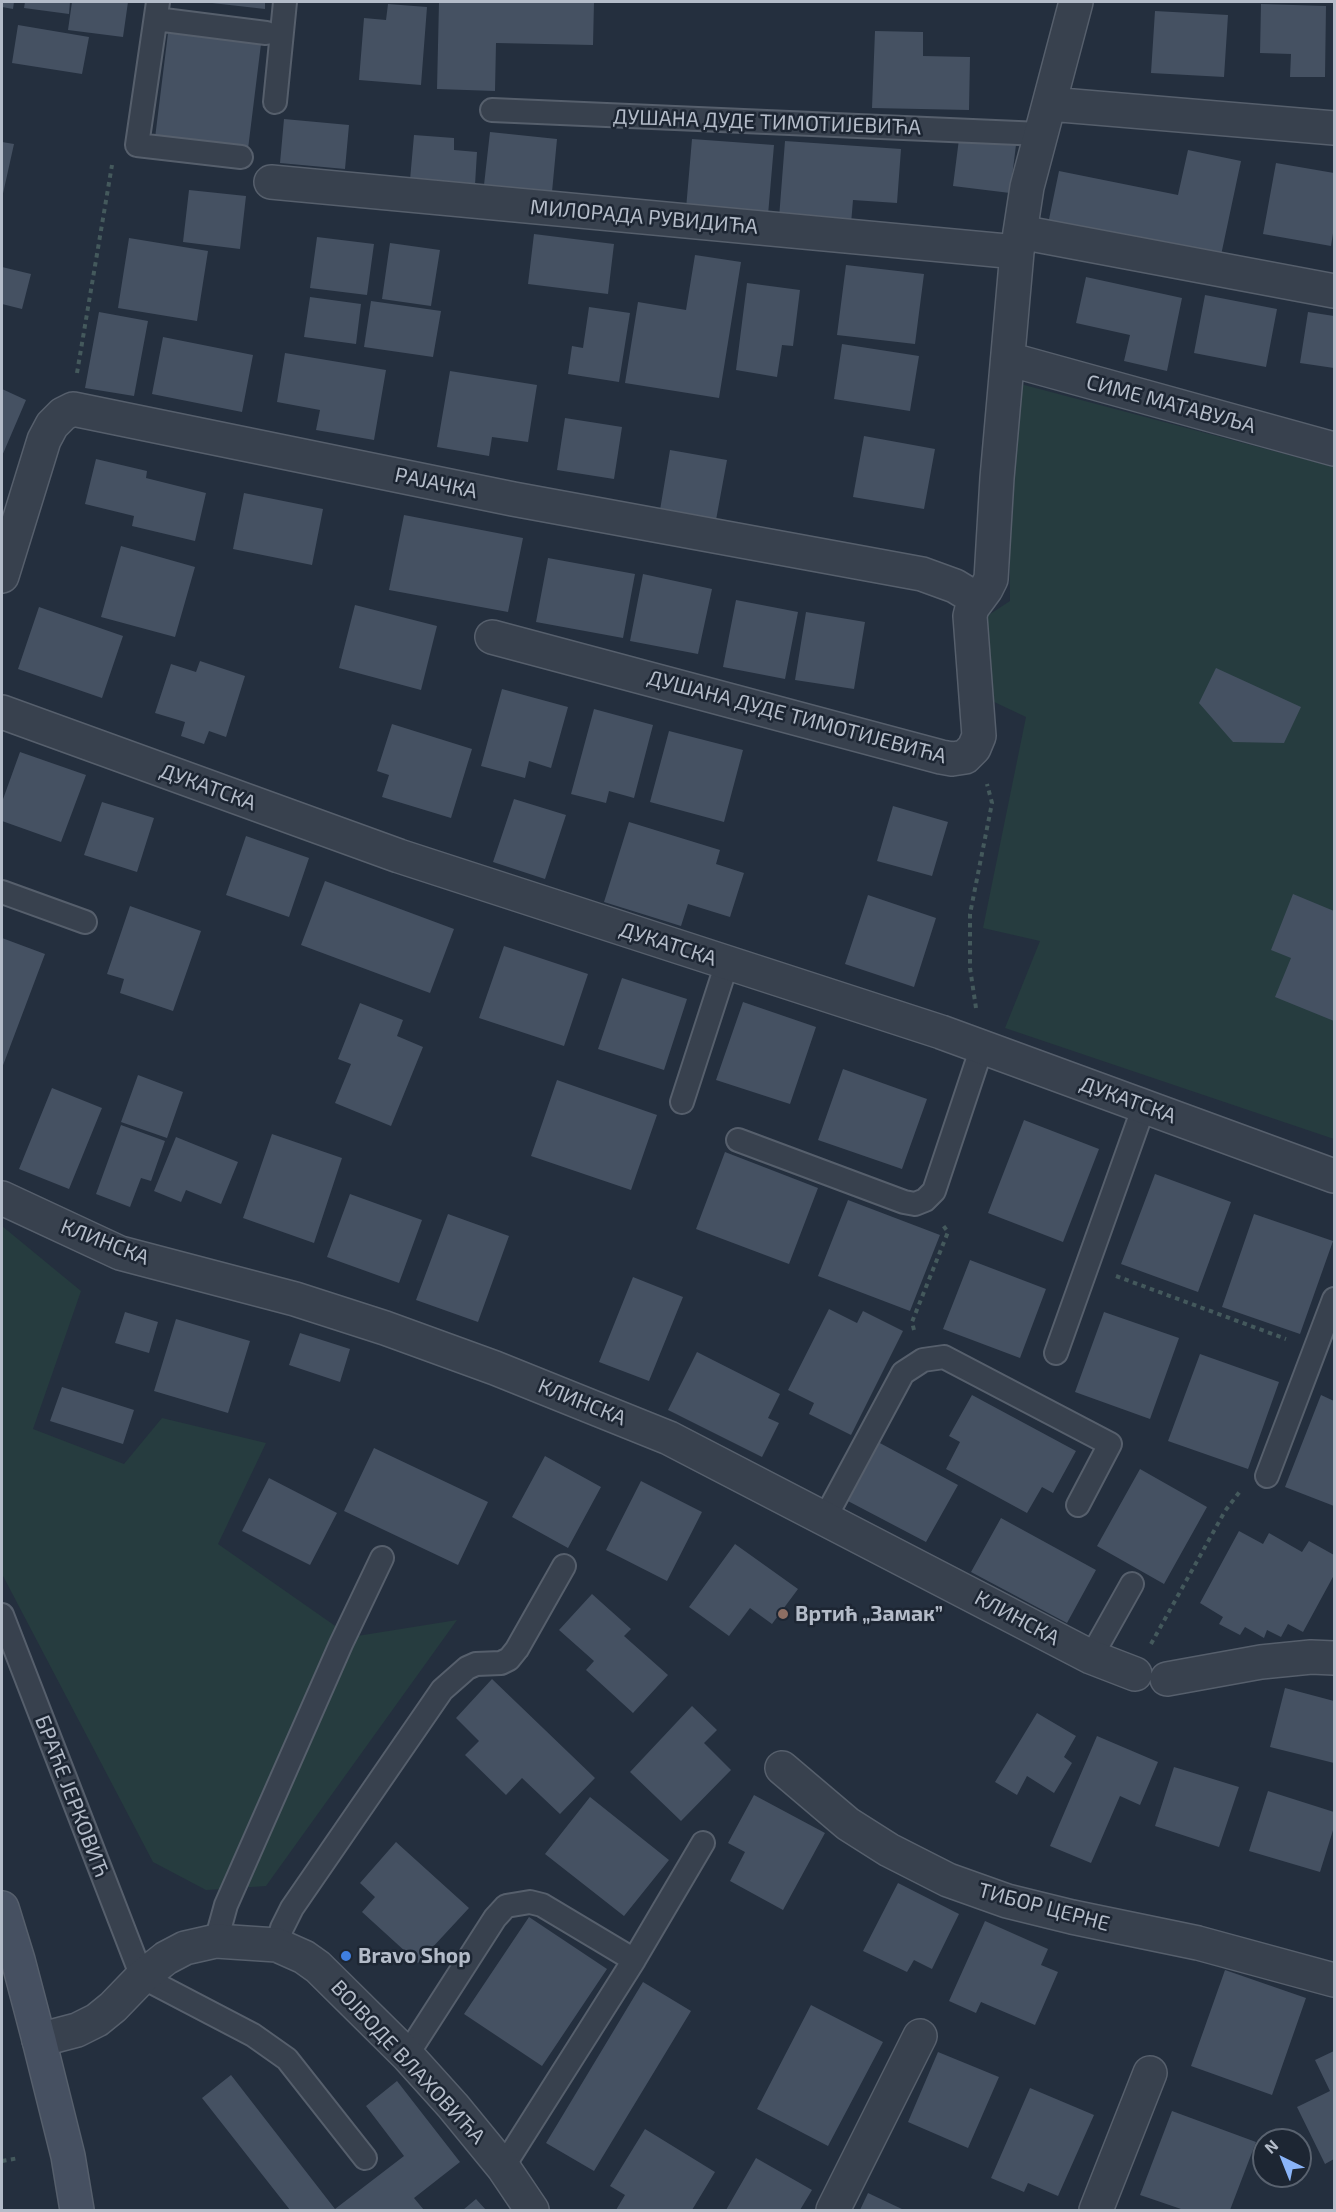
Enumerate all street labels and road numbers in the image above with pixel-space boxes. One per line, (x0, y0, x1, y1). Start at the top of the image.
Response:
street label: ДУШАНА ДУДЕ ТИМОТИЈЕВИЋА (613, 104, 921, 140)
street label: МИЛОРАДА РУВИДИЋА (529, 194, 759, 240)
street label: СИМЕ МАТАВУЉА (1084, 369, 1258, 439)
street label: РАЈАЧКА (392, 462, 480, 504)
street label: ДУШАНА ДУДЕ ТИМОТИЈЕВИЋА (645, 665, 949, 769)
street label: ДУКАТСКА (157, 758, 259, 816)
street label: ДУКАТСКА (616, 917, 720, 971)
street label: ДУКАТСКА (1077, 1071, 1179, 1129)
street label: КЛИНСКА (57, 1214, 153, 1270)
street label: КЛИНСКА (534, 1373, 630, 1431)
street label: КЛИНСКА (970, 1585, 1064, 1651)
street label: БРАЋЕ ЈЕРКОВИЋ (30, 1712, 114, 1880)
street label: ТИБОР ЦЕРНЕ (976, 1877, 1112, 1937)
street label: ВОЈВОДЕ ВЛАХОВИЋА (326, 1975, 490, 2149)

